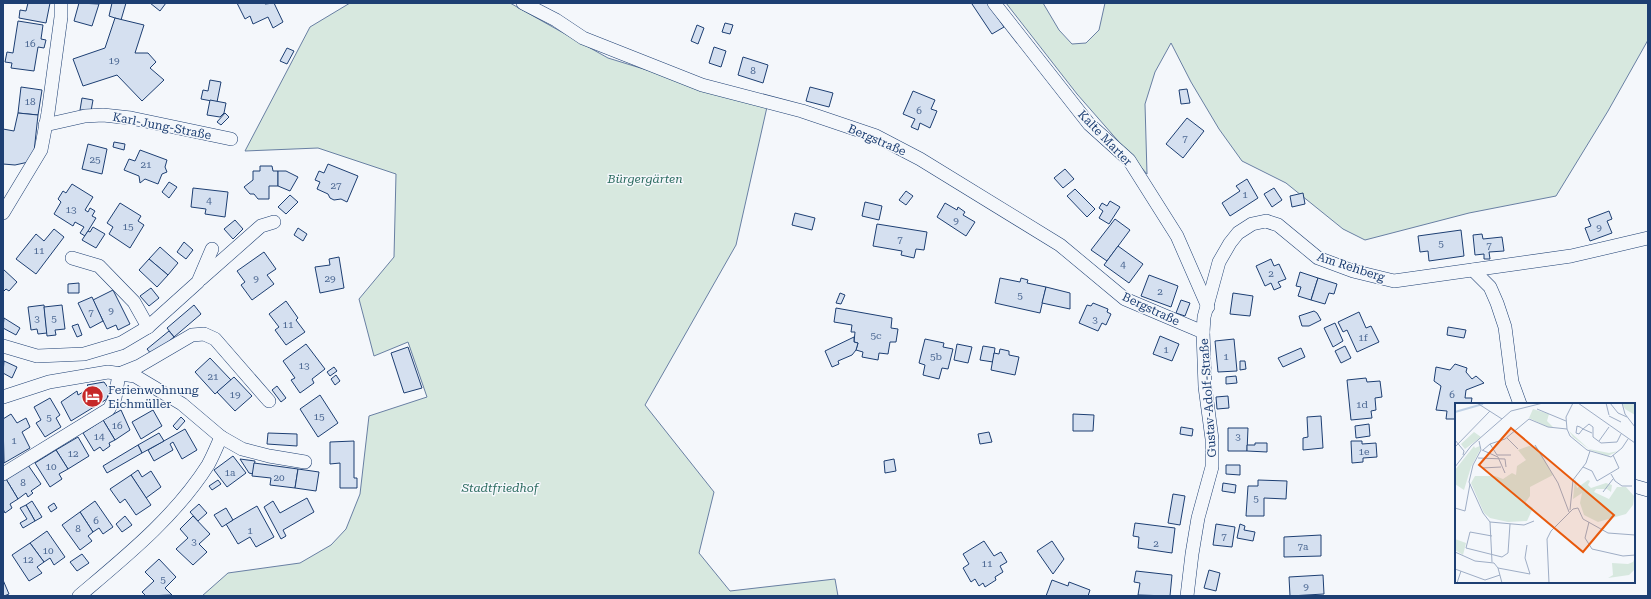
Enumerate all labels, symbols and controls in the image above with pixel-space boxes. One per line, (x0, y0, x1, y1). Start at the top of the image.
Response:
house number: 16 (24, 38, 36, 49)
house number: 19 (108, 55, 120, 66)
house number: 8 (750, 65, 756, 76)
house number: 18 (24, 96, 36, 107)
house number: 6 (916, 105, 922, 116)
street label: Kalte Marter (1075, 107, 1135, 169)
street label: Karl-Jung-Straße (112, 110, 213, 142)
street label: Bergstraße (846, 121, 909, 159)
house number: 7 (1182, 133, 1188, 144)
house number: 25 (89, 154, 101, 165)
house number: 21 (140, 159, 152, 170)
park label: Bürgergärten (606, 172, 683, 186)
house number: 27 (330, 180, 342, 191)
house number: 1 (1242, 189, 1248, 200)
house number: 4 (206, 195, 212, 206)
house number: 13 (65, 204, 77, 215)
house number: 9 (953, 215, 959, 226)
house number: 15 (122, 221, 134, 232)
house number: 9 (1596, 222, 1602, 233)
house number: 7 (897, 234, 903, 245)
house number: 5 (1438, 238, 1444, 249)
house number: 7 (1486, 240, 1492, 251)
house number: 11 (33, 245, 45, 256)
street label: Am Rehberg (1315, 249, 1387, 285)
house number: 4 (1120, 259, 1126, 270)
house number: 2 (1268, 268, 1274, 279)
house number: 9 (253, 273, 259, 284)
house number: 29 (324, 273, 336, 284)
house number: 2 (1157, 286, 1163, 297)
house number: 5 (1017, 290, 1023, 301)
street label: Bergstraße (1120, 290, 1182, 329)
house number: 9 (108, 305, 114, 316)
house number: 7 (88, 307, 94, 318)
house number: 3 (34, 313, 40, 324)
house number: 5 (51, 313, 57, 324)
house number: 3 (1092, 314, 1098, 325)
house number: 11 (282, 319, 294, 330)
house number: 5c (870, 330, 882, 341)
house number: 1f (1358, 332, 1369, 343)
street label: Gustav-Adolf-Straße (1197, 338, 1219, 458)
house number: 1 (1163, 344, 1169, 355)
house number: 5b (930, 351, 942, 362)
house number: 1 (1223, 351, 1229, 362)
house number: 13 (298, 360, 310, 371)
house number: 21 (207, 371, 219, 382)
place label: Ferienwohnung Eichmüller (108, 383, 199, 411)
hotel icon: Ferienwohnung Eichmüller (80, 384, 106, 410)
house number: 19 (229, 389, 241, 400)
house number: 6 (1449, 389, 1455, 400)
house number: 1d (1356, 399, 1369, 410)
inset map (1455, 403, 1635, 583)
house number: 15 (313, 411, 325, 422)
house number: 5 (46, 412, 52, 423)
house number: 16 (111, 420, 123, 431)
house number: 14 (93, 431, 105, 442)
house number: 3 (1235, 431, 1241, 442)
house number: 1 (11, 435, 17, 446)
house number: 1e (1358, 446, 1370, 457)
house number: 12 (67, 448, 79, 459)
house number: 10 (45, 461, 57, 472)
house number: 1a (224, 467, 236, 478)
house number: 20 (273, 472, 285, 483)
house number: 8 (20, 477, 26, 488)
park label: Stadtfriedhof (461, 481, 540, 495)
house number: 5 (1253, 493, 1259, 504)
house number: 6 (93, 515, 99, 526)
house number: 8 (75, 523, 81, 534)
house number: 1 (247, 525, 253, 536)
house number: 7 (1221, 531, 1227, 542)
house number: 3 (191, 536, 197, 547)
house number: 2 (1153, 538, 1159, 549)
house number: 7a (1297, 541, 1309, 552)
house number: 10 (42, 545, 54, 556)
house number: 12 (22, 554, 34, 565)
house number: 11 (981, 558, 993, 569)
house number: 5 (160, 574, 166, 585)
house number: 9 (1303, 581, 1309, 592)

